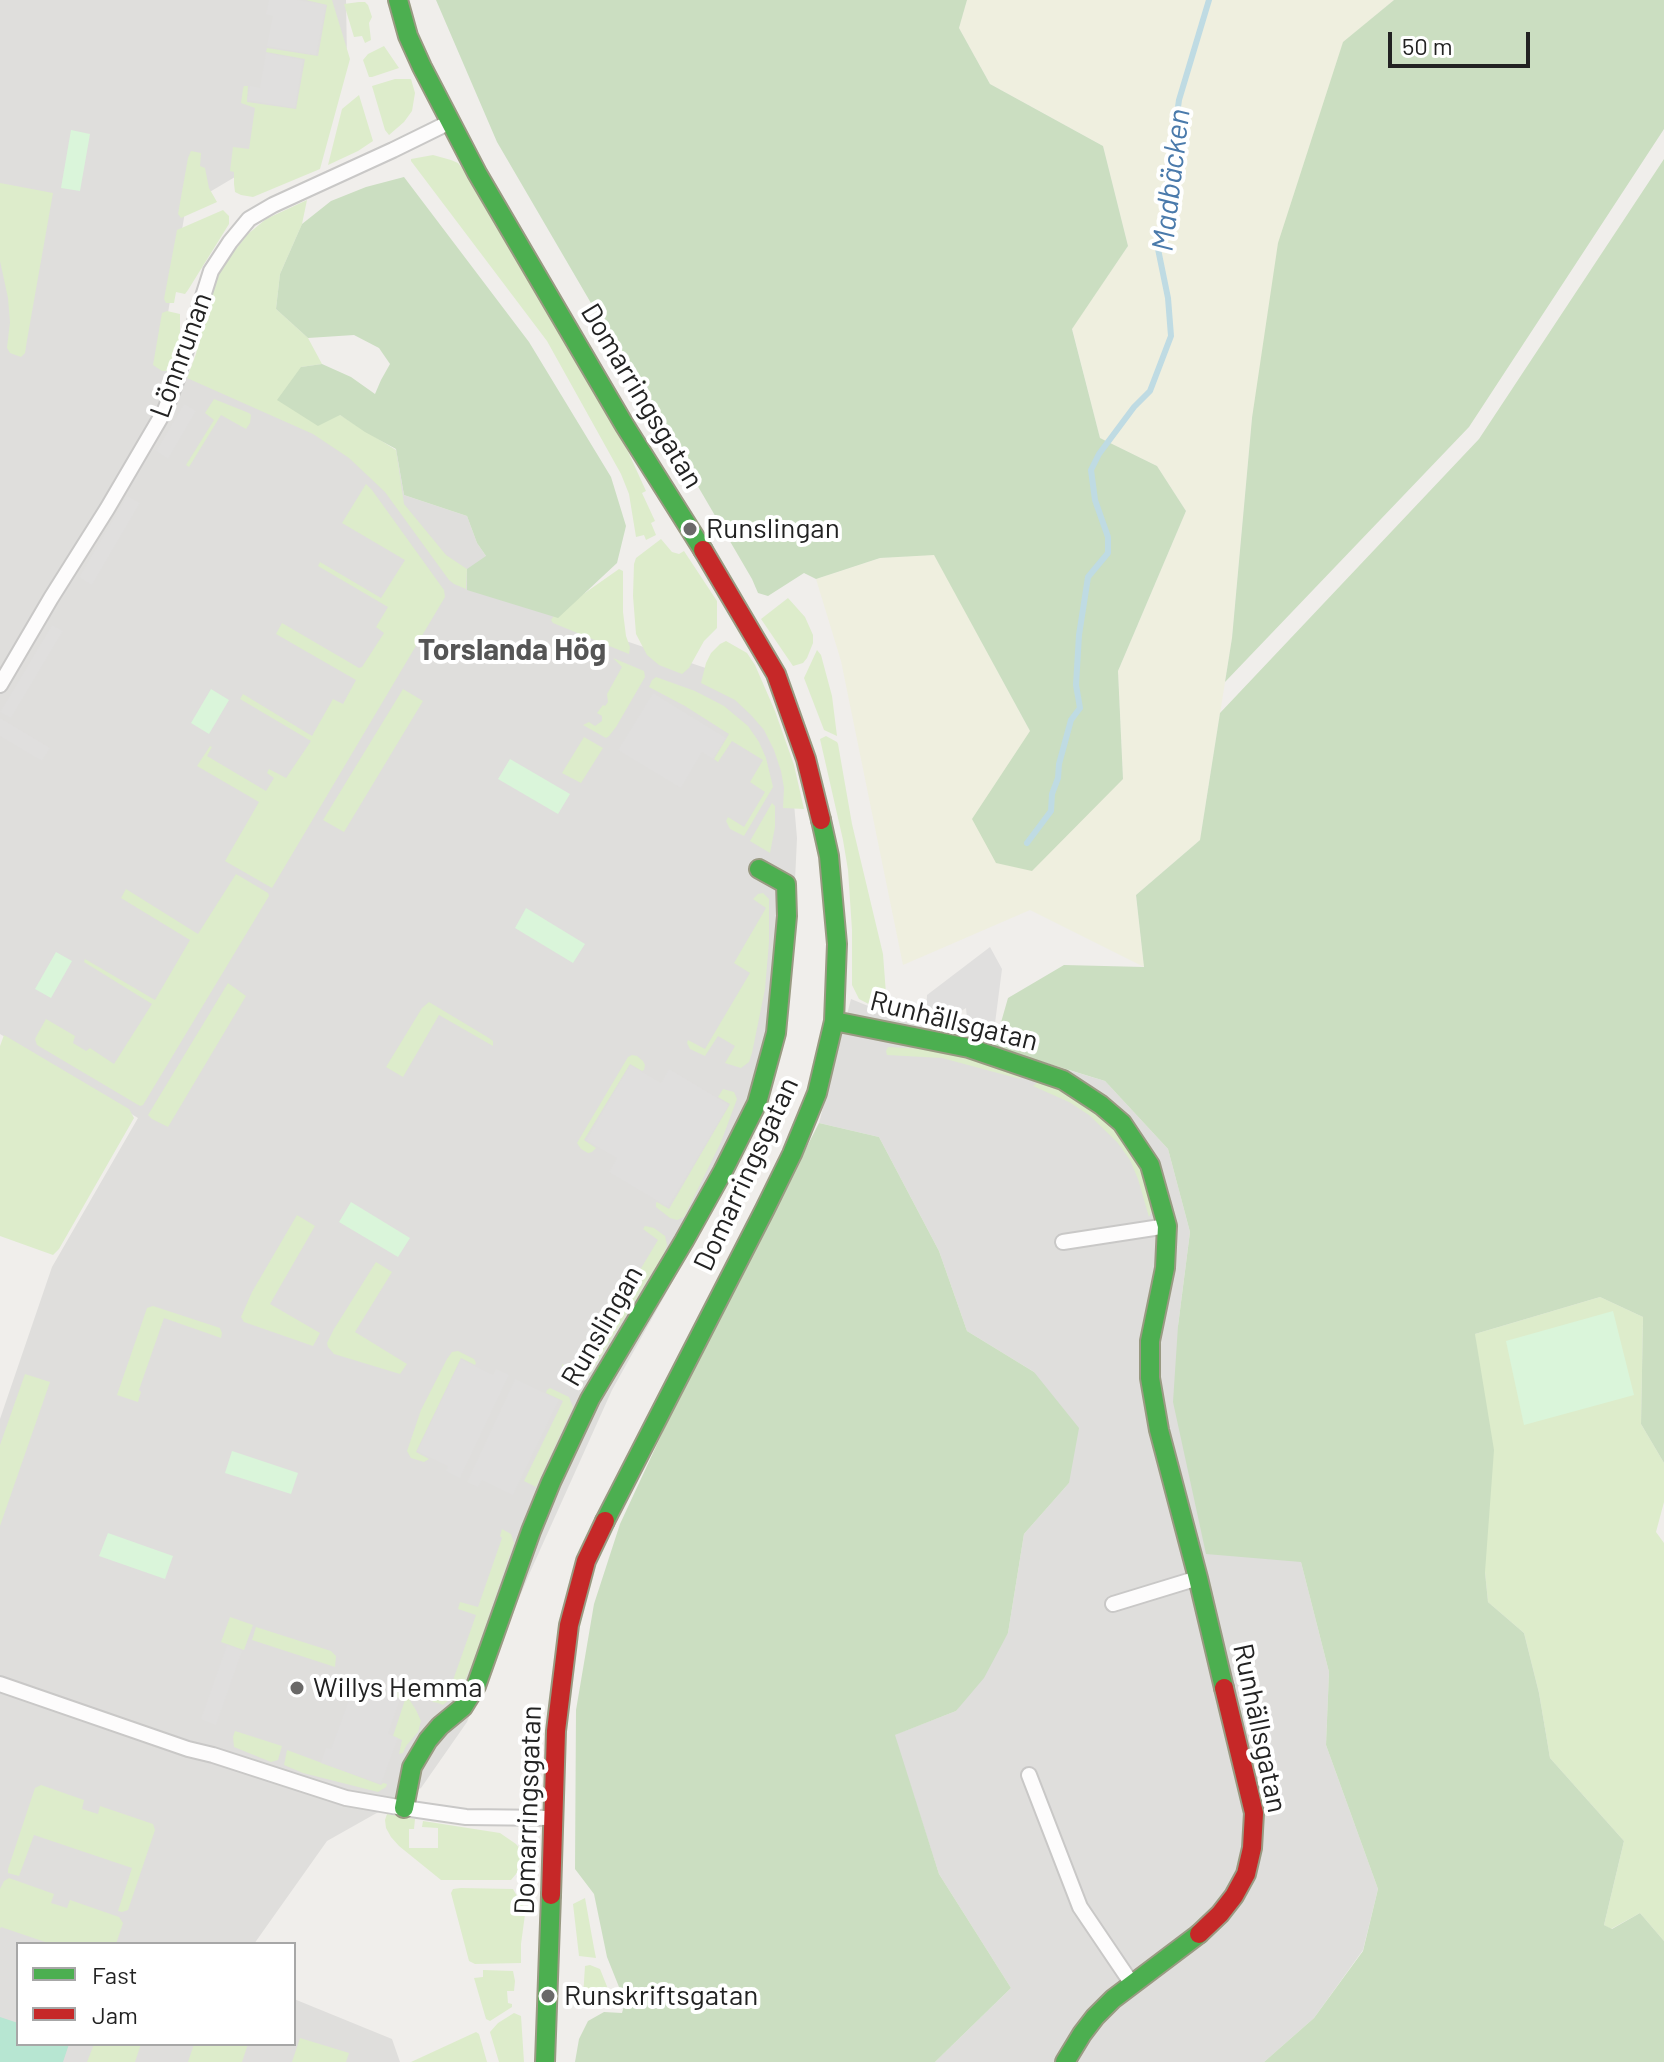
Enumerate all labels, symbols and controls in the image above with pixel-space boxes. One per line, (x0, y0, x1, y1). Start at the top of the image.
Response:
scale bar (1392, 16, 1534, 66)
text: 50 m (1402, 31, 1453, 60)
water label: Madbäcken (1144, 107, 1198, 253)
street label: Lönnrunan (143, 288, 219, 422)
street label: Domarringsgatan (574, 297, 710, 495)
place label: Runslingan (706, 512, 840, 546)
marker: Runslingan (681, 520, 699, 538)
district label: Torslanda Hög (418, 632, 606, 668)
street label: Runhällsgatan (867, 984, 1041, 1058)
street label: Domarringsgatan (686, 1072, 806, 1276)
street label: Runslingan (554, 1260, 650, 1392)
street label: Runhällsgatan (1226, 1641, 1294, 1815)
place label: Willys Hemma (313, 1671, 483, 1705)
marker: Willys Hemma (288, 1679, 306, 1697)
street label: Domarringsgatan (508, 1705, 548, 1915)
legend (16, 1942, 296, 2046)
text: Fast (92, 1960, 137, 1989)
place label: Runskriftsgatan (564, 1979, 758, 2013)
marker: Runskriftsgatan (539, 1987, 557, 2005)
text: Jam (92, 2000, 138, 2029)

